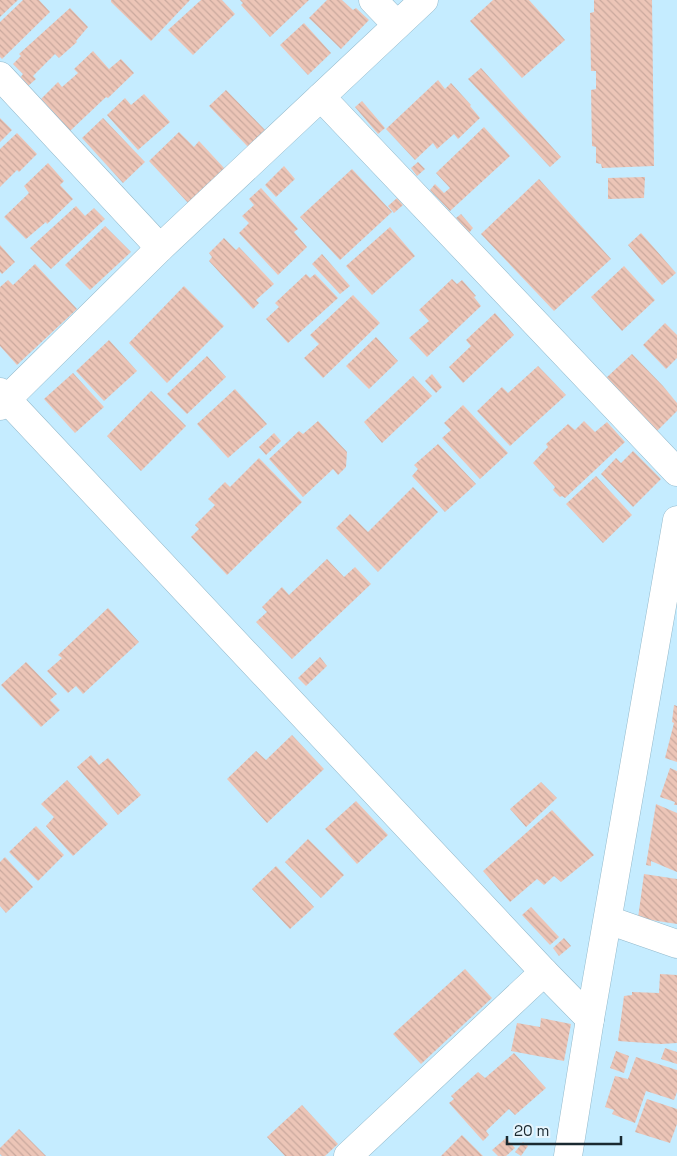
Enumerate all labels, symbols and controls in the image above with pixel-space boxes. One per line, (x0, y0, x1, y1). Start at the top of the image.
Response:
scale bar (507, 1114, 621, 1146)
text: 20 m (514, 1121, 549, 1140)

